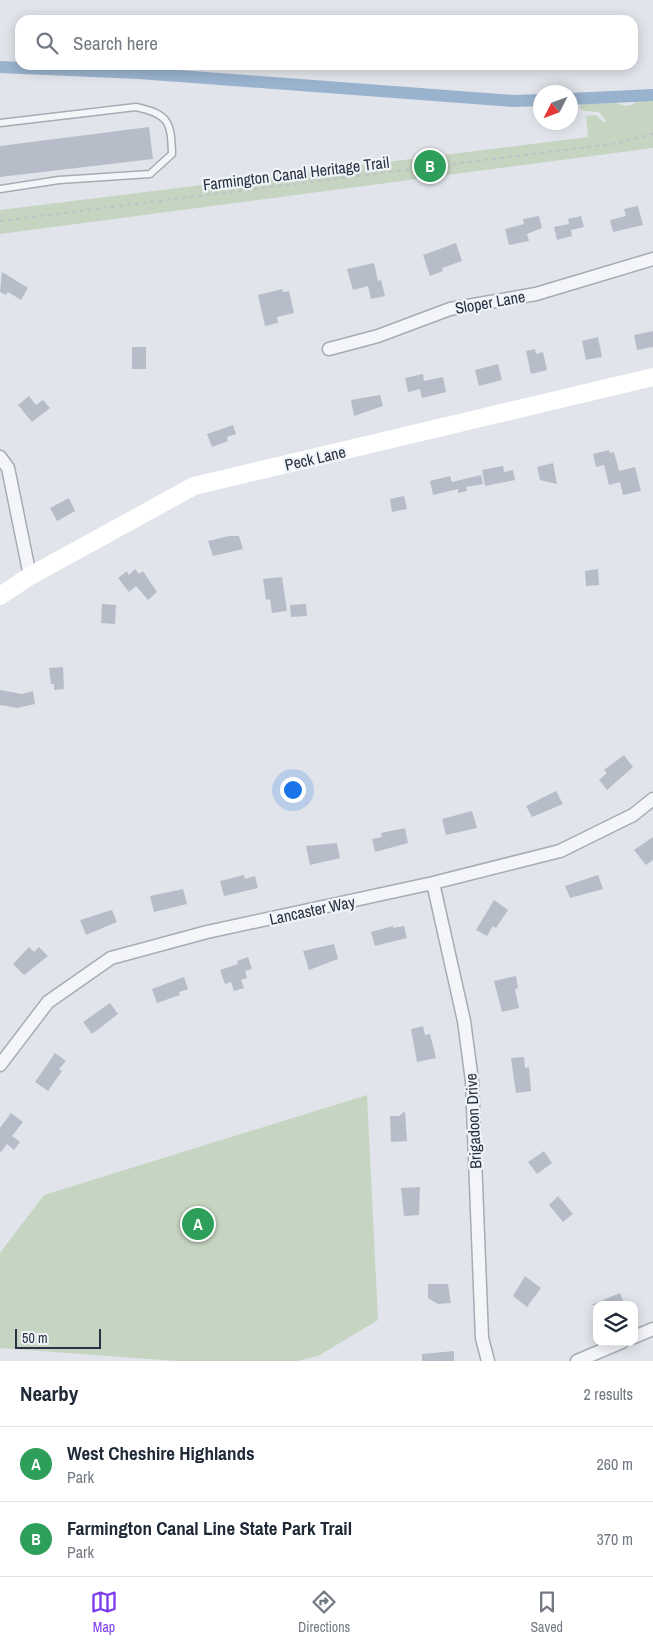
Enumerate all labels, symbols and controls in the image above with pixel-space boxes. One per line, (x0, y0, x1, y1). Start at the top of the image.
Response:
search box (15, 15, 638, 70)
icon: search (33, 29, 61, 57)
text: Search here (73, 30, 158, 56)
north arrow (533, 85, 578, 130)
pin: B (414, 147, 446, 185)
street label: Farmington Canal Heritage Trail (202, 151, 390, 195)
street label: Sloper Lane (453, 285, 527, 319)
street label: Peck Lane (282, 440, 348, 476)
your location (280, 777, 306, 803)
street label: Lancaster Way (267, 890, 357, 930)
street label: Brigadoon Drive (460, 1073, 486, 1169)
pin: A (182, 1205, 214, 1243)
map controls (593, 1301, 638, 1346)
button: layers (593, 1301, 638, 1346)
scale bar (15, 1326, 101, 1349)
text: 50 m (22, 1329, 48, 1347)
text: Nearby (20, 1379, 78, 1408)
text: 2 results (583, 1383, 633, 1405)
text: West Cheshire Highlands (67, 1440, 255, 1466)
text: A (31, 1453, 41, 1475)
text: 260 m (597, 1453, 633, 1475)
text: Park (67, 1466, 94, 1488)
text: Farmington Canal Line State Park Trail (67, 1515, 352, 1541)
text: B (31, 1528, 41, 1550)
text: 370 m (597, 1528, 633, 1550)
text: Park (67, 1541, 94, 1563)
tab: Map (90, 1588, 118, 1636)
tab: Directions (298, 1588, 350, 1636)
tab: Saved (530, 1588, 563, 1636)

